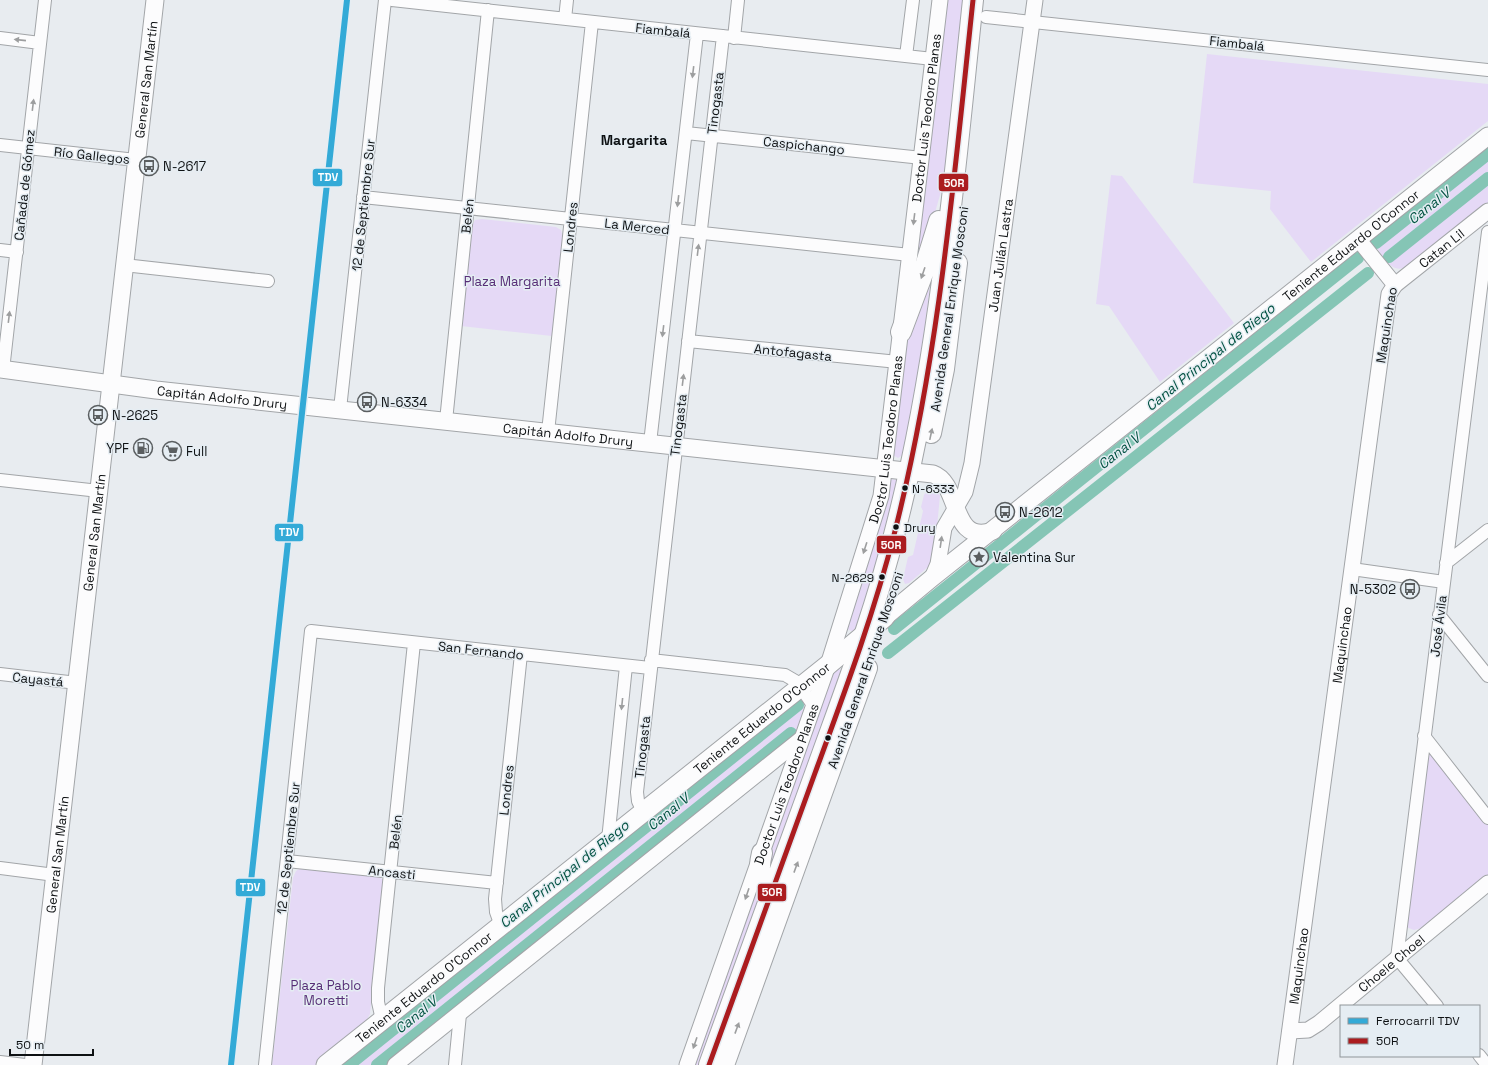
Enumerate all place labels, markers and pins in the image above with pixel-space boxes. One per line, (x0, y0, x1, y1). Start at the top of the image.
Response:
bus stop icon: N-2617 (138, 155, 160, 177)
place label: N-2617 (163, 158, 206, 175)
bus stop icon: N-6334 (356, 391, 378, 413)
place label: N-6334 (381, 394, 427, 411)
bus stop icon: N-2625 (87, 404, 109, 426)
place label: N-2625 (112, 407, 158, 424)
fuel station icon: YPF (132, 437, 154, 459)
place label: YPF (106, 440, 129, 457)
supermarket icon: Full (161, 440, 183, 462)
place label: Full (186, 443, 207, 460)
place label: N-6333 (912, 481, 955, 497)
marker: N-6333 (900, 483, 910, 493)
bus stop icon: N-2612 (994, 501, 1016, 523)
place label: N-2612 (1019, 504, 1063, 521)
place label: Drury (904, 520, 936, 536)
marker: Drury (891, 522, 901, 532)
place icon: Valentina Sur (968, 546, 990, 568)
place label: Valentina Sur (993, 549, 1076, 566)
place label: N-2629 (831, 570, 874, 586)
marker: N-2629 (877, 572, 887, 582)
bus stop icon: N-5302 (1399, 578, 1421, 600)
place label: N-5302 (1350, 581, 1396, 598)
unlabelled marker (823, 733, 833, 743)

